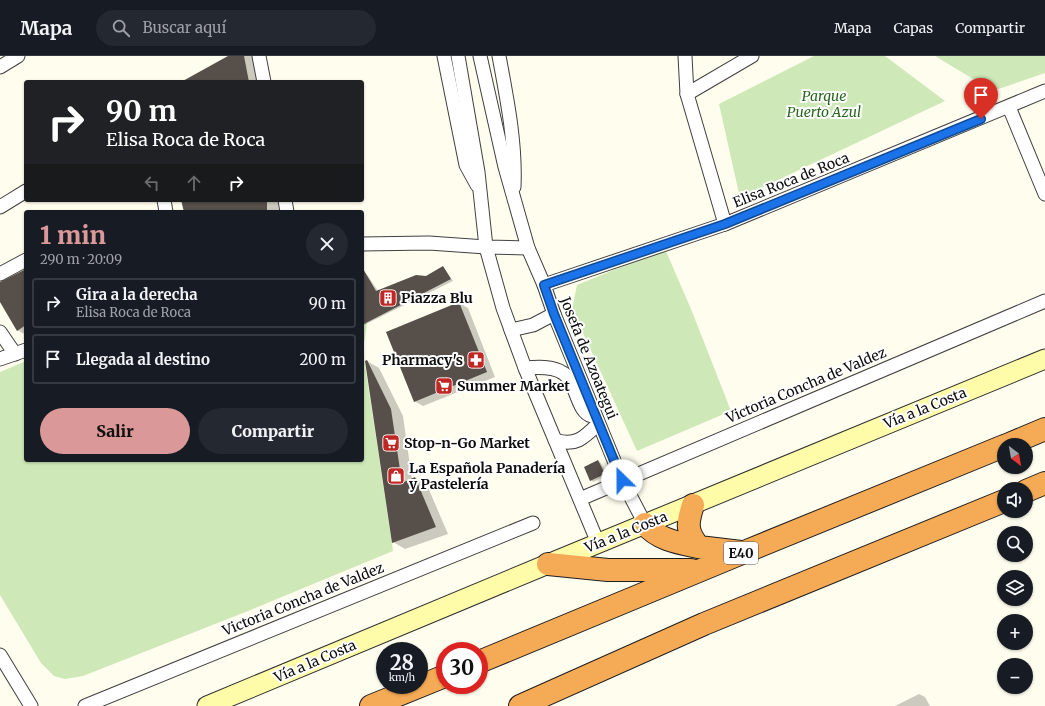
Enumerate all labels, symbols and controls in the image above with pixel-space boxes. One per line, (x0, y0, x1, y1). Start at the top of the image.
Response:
search box (96, 10, 376, 46)
text: Mapa (20, 16, 72, 40)
icon: search (110, 17, 132, 39)
text: Buscar aquí (142, 18, 226, 37)
text: Mapa (834, 19, 871, 37)
text: Capas (893, 19, 933, 37)
text: Compartir (955, 19, 1025, 37)
pin (964, 78, 998, 119)
icon: arrive (970, 84, 992, 106)
park label: Parque Puerto Azul (787, 87, 861, 121)
text: 90 m (106, 93, 177, 129)
icon: right (40, 96, 92, 148)
text: Elisa Roca de Roca (106, 128, 265, 151)
street label: Elisa Roca de Roca (730, 148, 852, 212)
icon: left (141, 172, 163, 194)
icon: ahead (183, 172, 205, 194)
icon: right (225, 172, 247, 194)
text: 1 min (40, 220, 106, 251)
button: close (306, 223, 348, 265)
text: 290 m · 20:09 (40, 251, 122, 268)
text: Gira a la derecha (76, 285, 198, 304)
building icon: Piazza Blu (378, 288, 398, 308)
place label: Piazza Blu (401, 289, 473, 307)
icon: right (42, 292, 64, 314)
street label: Josefa de Azoategui (556, 293, 622, 422)
text: 90 m (309, 294, 346, 313)
text: Elisa Roca de Roca (76, 304, 191, 321)
street label: Victoria Concha de Valdez (722, 343, 889, 427)
icon: arrive (42, 348, 64, 370)
text: Llegada al destino (76, 350, 210, 369)
text: 200 m (299, 350, 346, 369)
pharmacy icon: Pharmacy's (466, 350, 486, 370)
place label: Pharmacy's (382, 351, 463, 369)
supermarket icon: Summer Market (434, 376, 454, 396)
place label: Summer Market (457, 377, 570, 395)
street label: Vía a la Costa (880, 383, 969, 433)
button: Salir (40, 408, 190, 454)
button: Compartir (198, 408, 348, 454)
supermarket icon: Stop-n-Go Market (381, 433, 401, 453)
place label: Stop-n-Go Market (404, 434, 530, 452)
north arrow (997, 438, 1033, 474)
map controls (997, 438, 1033, 694)
place label: La Española Panadería y Pastelería (409, 459, 566, 493)
position arrow (601, 459, 643, 501)
shop icon: La Española Panadería y Pastelería (386, 466, 406, 486)
button: sound (997, 482, 1033, 518)
street label: Vía a la Costa (581, 507, 670, 557)
button: search (997, 526, 1033, 562)
road number: E40 (724, 542, 758, 564)
street label: Victoria Concha de Valdez (219, 558, 387, 640)
button: layers (997, 570, 1033, 606)
button: + (997, 614, 1033, 650)
street label: Vía a la Costa (270, 635, 359, 687)
speed limit sign: 30 (436, 642, 488, 694)
text: 28 (390, 650, 414, 675)
button: − (997, 658, 1033, 694)
text: km/h (389, 671, 415, 684)

